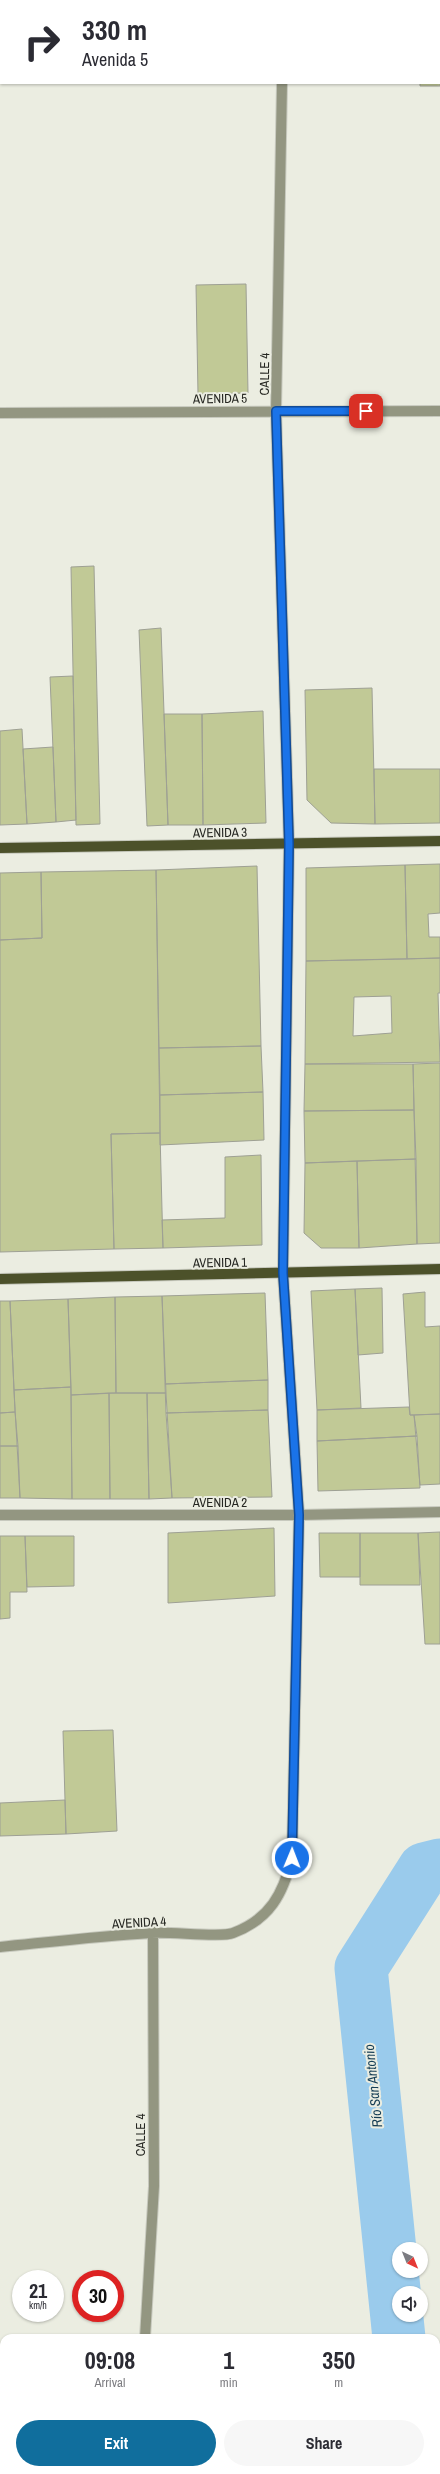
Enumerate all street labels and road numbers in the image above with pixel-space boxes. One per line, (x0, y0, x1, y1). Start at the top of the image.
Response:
street label: CALLE 4 (256, 352, 273, 395)
street label: AVENIDA 5 (192, 390, 247, 407)
street label: AVENIDA 3 (192, 824, 247, 841)
street label: AVENIDA 1 (192, 1254, 247, 1271)
street label: AVENIDA 2 (192, 1494, 247, 1511)
street label: AVENIDA 4 (110, 1913, 167, 1932)
street label: CALLE 4 (132, 2114, 149, 2156)

